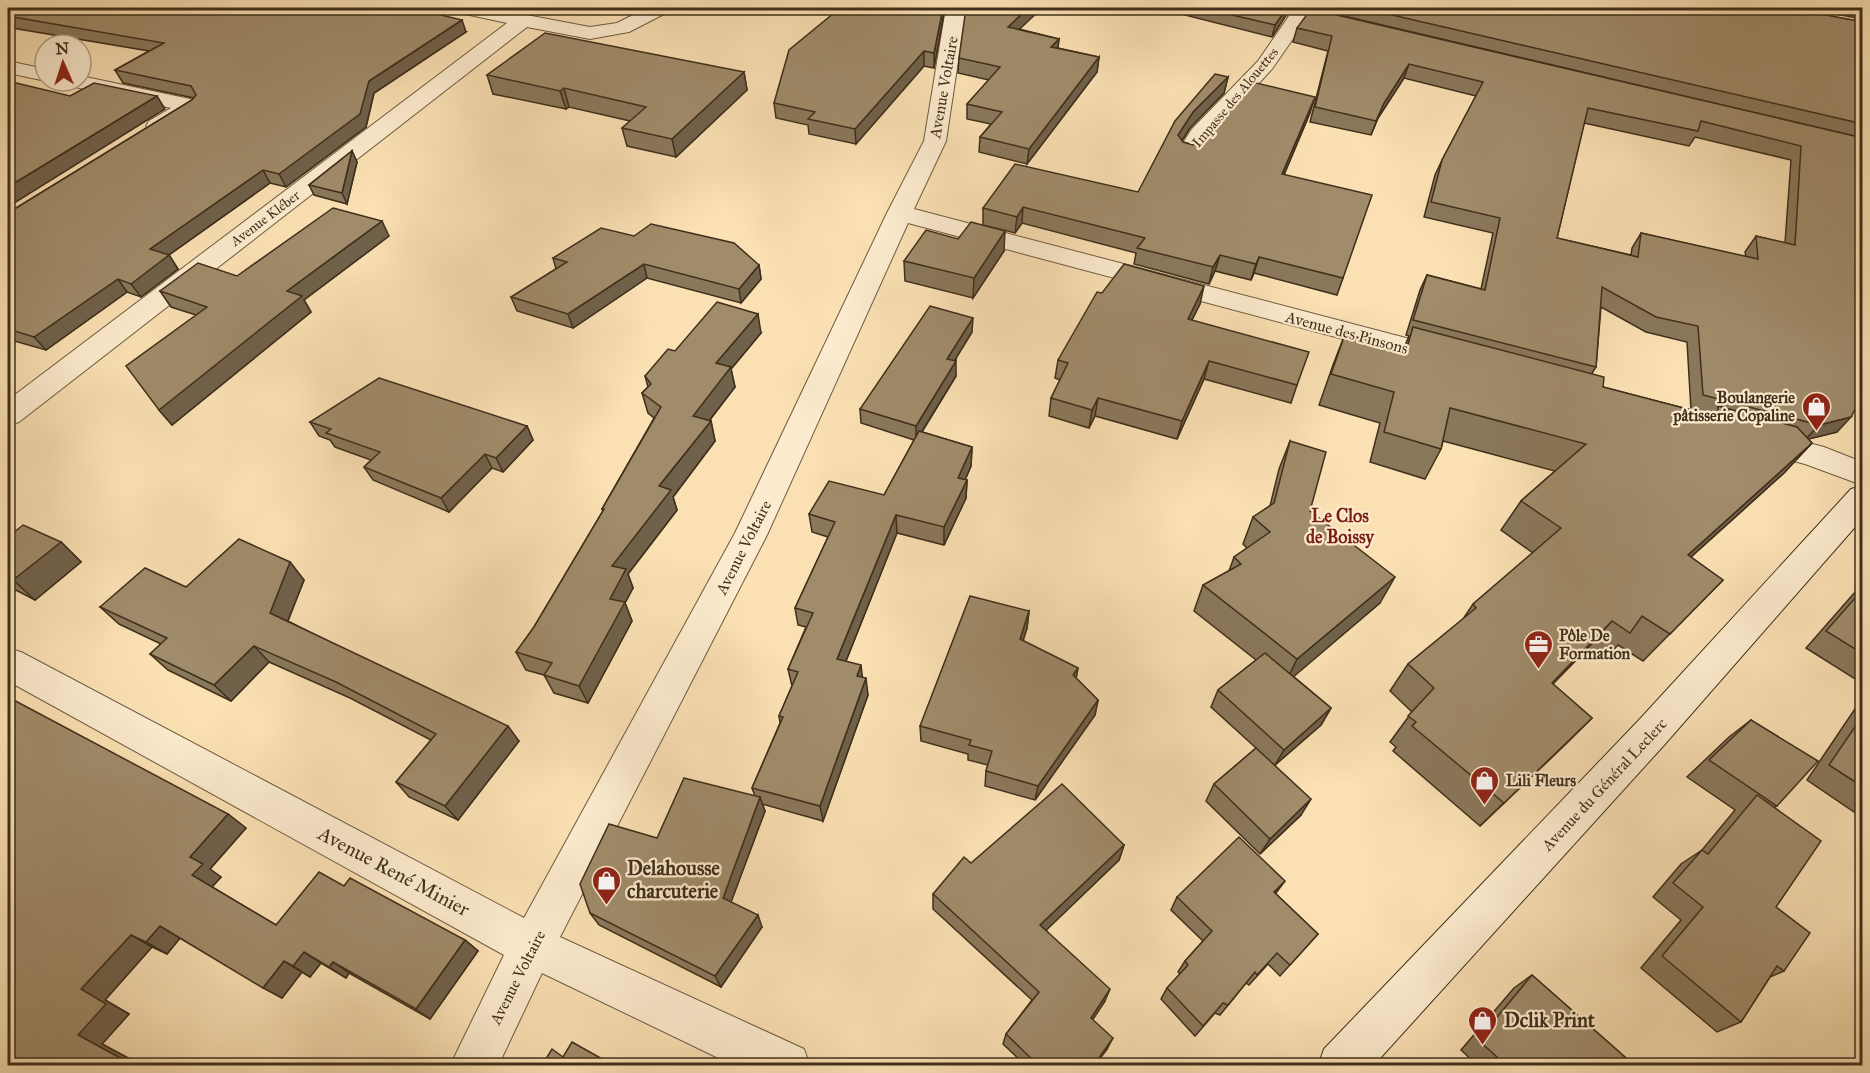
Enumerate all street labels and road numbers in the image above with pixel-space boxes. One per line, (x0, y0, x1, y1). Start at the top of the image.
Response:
street label: Avenue Voltaire (925, 34, 962, 141)
street label: Impasse des Alouettes (1189, 44, 1282, 151)
street label: Avenue Kléber (226, 186, 304, 251)
street label: Avenue des Pinsons (1283, 307, 1410, 358)
street label: Avenue Voltaire (711, 497, 776, 598)
street label: Avenue du Général Leclerc (1537, 714, 1671, 855)
street label: Avenue René Minier (313, 820, 474, 921)
street label: Avenue Voltaire (485, 927, 550, 1028)

